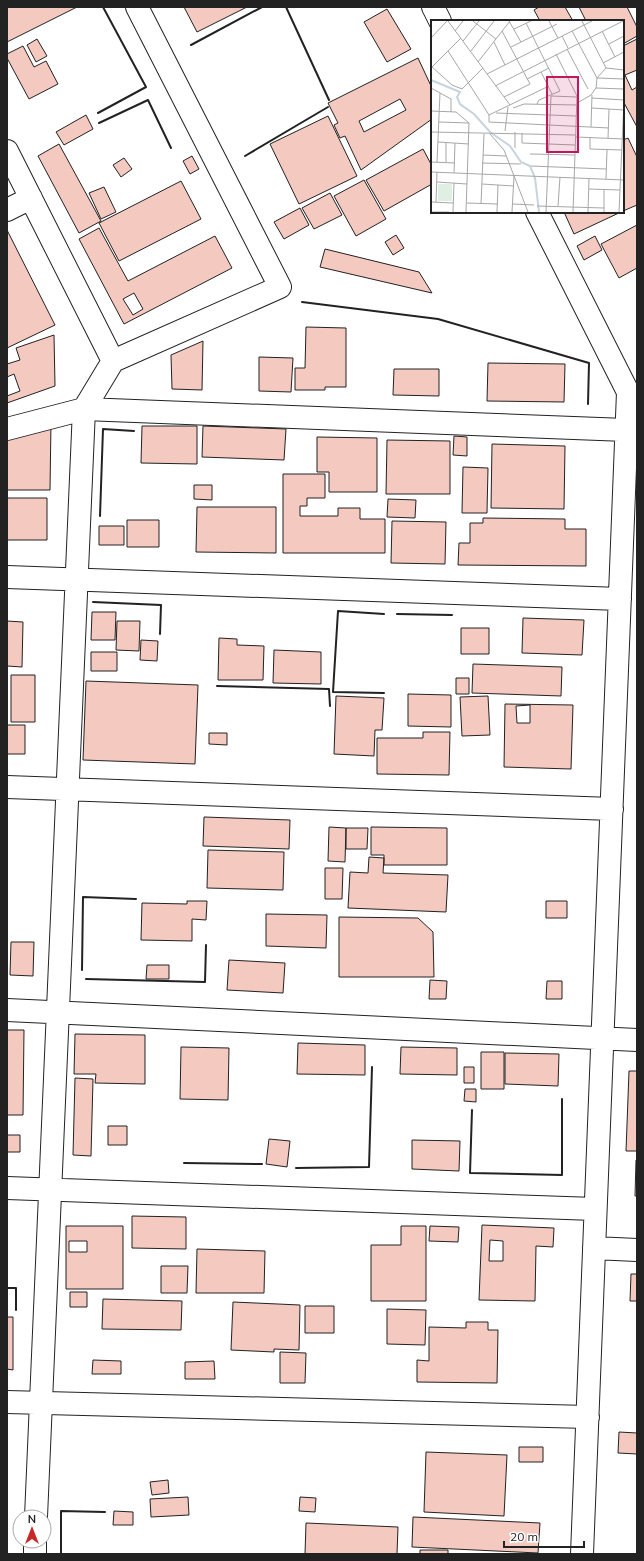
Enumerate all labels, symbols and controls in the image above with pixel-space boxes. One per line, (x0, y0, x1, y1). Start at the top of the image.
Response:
inset map (431, 20, 624, 213)
north arrow (12, 1509, 52, 1549)
text: N (28, 1512, 36, 1526)
scale bar (504, 1523, 584, 1549)
text: 20 m (510, 1529, 538, 1544)

